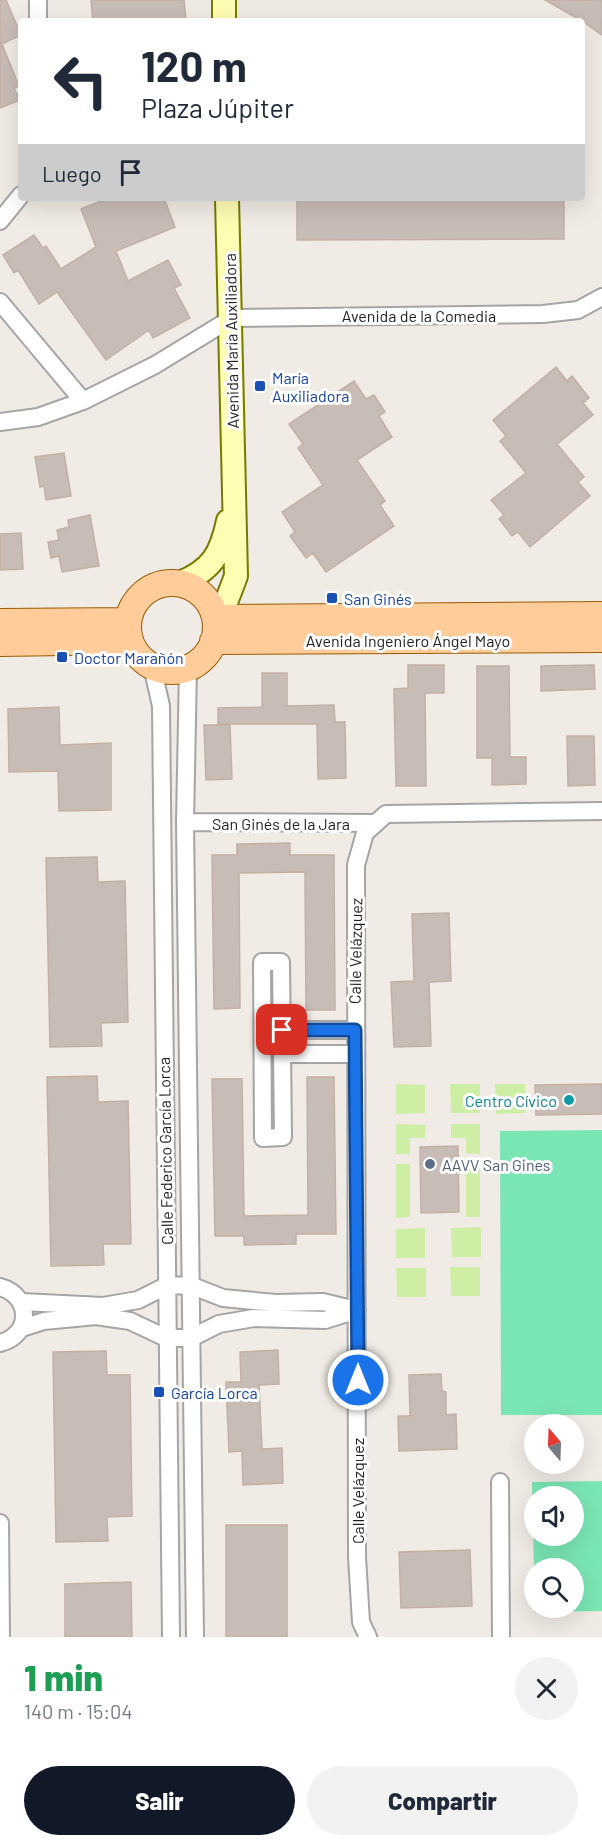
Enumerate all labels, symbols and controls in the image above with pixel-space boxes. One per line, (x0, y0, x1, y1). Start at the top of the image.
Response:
text: 120 m (141, 40, 247, 90)
icon: left (42, 42, 120, 120)
text: Plaza Júpiter (141, 91, 294, 123)
icon: arrive (114, 156, 147, 189)
text: Luego (42, 160, 102, 186)
street label: Avenida María Auxiliadora (220, 253, 242, 429)
street label: Avenida de la Comedia (342, 306, 496, 325)
place label: María Auxiliadora (272, 368, 349, 405)
marker: María Auxiliadora (253, 379, 267, 393)
place label: San Ginés (344, 589, 412, 608)
marker: San Ginés (325, 591, 339, 605)
street label: Avenida Ingeniero Ángel Mayo (306, 631, 510, 650)
place label: Doctor Marañón (74, 648, 184, 667)
marker: Doctor Marañón (55, 650, 69, 664)
street label: San Ginés de la Jara (212, 814, 350, 833)
street label: Calle Velázquez (345, 898, 365, 1004)
pin (256, 1004, 307, 1055)
icon: arrive (265, 1013, 298, 1046)
street label: Calle Federico García Lorca (154, 1057, 176, 1245)
place label: Centro Cívico (465, 1091, 557, 1110)
marker: Centro Cívico (562, 1093, 576, 1107)
place label: AAVV San Gines (442, 1155, 551, 1174)
marker: AAVV San Gines (423, 1157, 437, 1171)
position arrow (326, 1348, 390, 1412)
place label: García Lorca (171, 1383, 258, 1402)
marker: García Lorca (152, 1385, 166, 1399)
north arrow (524, 1414, 584, 1474)
map controls (524, 1414, 584, 1618)
street label: Calle Velázquez (348, 1438, 367, 1544)
button: sound (524, 1486, 584, 1546)
button: search (524, 1558, 584, 1618)
text: 1 min (24, 1655, 103, 1698)
button: close (515, 1657, 578, 1720)
text: 140 m · 15:04 (24, 1699, 132, 1723)
button: Salir (24, 1766, 295, 1835)
button: Compartir (307, 1766, 578, 1835)

